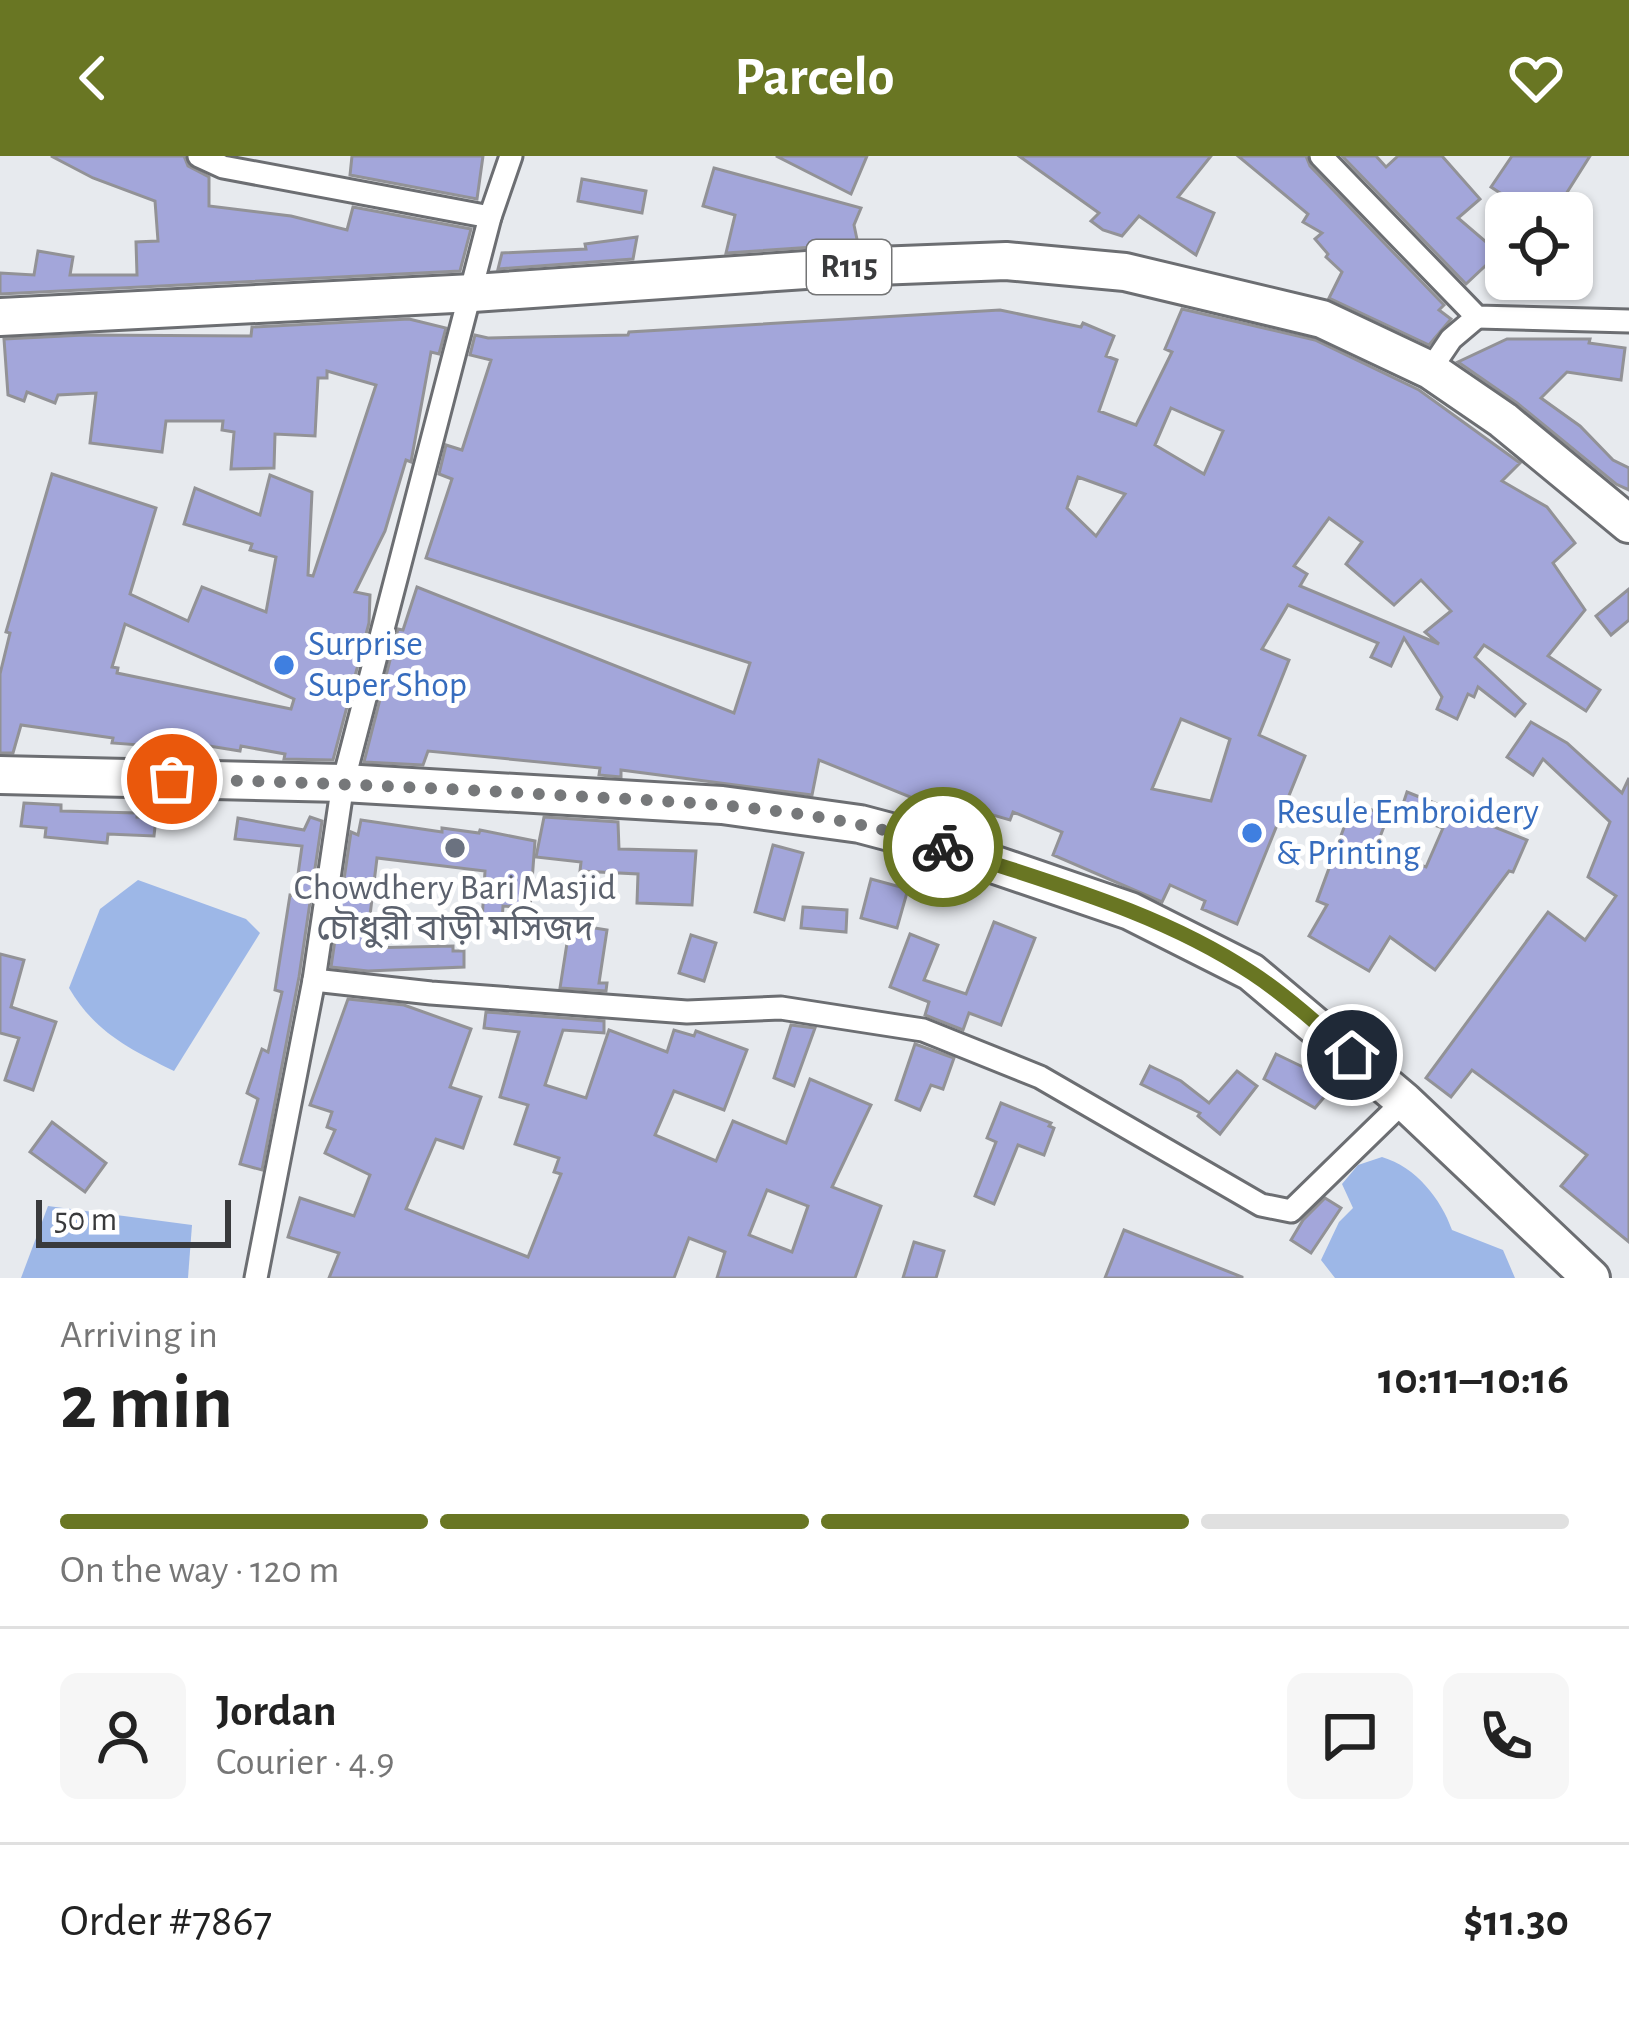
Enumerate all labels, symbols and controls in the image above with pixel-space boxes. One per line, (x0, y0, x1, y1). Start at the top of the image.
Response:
icon: back (60, 45, 126, 111)
icon: heart (1503, 45, 1569, 111)
text: Parcelo (734, 51, 895, 105)
map controls (1485, 192, 1593, 300)
button: locate (1485, 192, 1593, 300)
road number: R115 (807, 240, 891, 294)
place label: Surprise Super Shop (308, 626, 467, 703)
marker: Surprise Super Shop (271, 652, 297, 678)
pin (121, 728, 223, 830)
icon: bag (139, 746, 205, 812)
courier (883, 787, 1003, 907)
place label: Resule Embroidery & Printing (1276, 794, 1539, 871)
icon: bike (910, 814, 976, 880)
marker: Resule Embroidery & Printing (1239, 820, 1265, 846)
marker: Chowdhery Bari Masjid চৌধুরী বাড়ী মসিজদ (442, 835, 468, 861)
place label: Chowdhery Bari Masjid চৌধুরী বাড়ী মসিজদ (294, 870, 616, 949)
pin (1301, 1004, 1403, 1106)
icon: home (1319, 1022, 1385, 1088)
scale bar (36, 1194, 231, 1247)
text: 50 m (54, 1204, 117, 1237)
text: Arriving in (60, 1316, 218, 1355)
text: 10:11–10:16 (1378, 1357, 1569, 1402)
text: 2 min (60, 1365, 233, 1443)
text: On the way · 120 m (60, 1551, 339, 1590)
button: person (60, 1673, 186, 1799)
button: chat (1287, 1673, 1413, 1799)
button: phone (1443, 1673, 1569, 1799)
text: Jordan (216, 1689, 337, 1734)
text: Courier · 4.9 (216, 1743, 395, 1782)
text: Order #7867 (60, 1899, 272, 1944)
text: $11.30 (1463, 1899, 1569, 1944)

